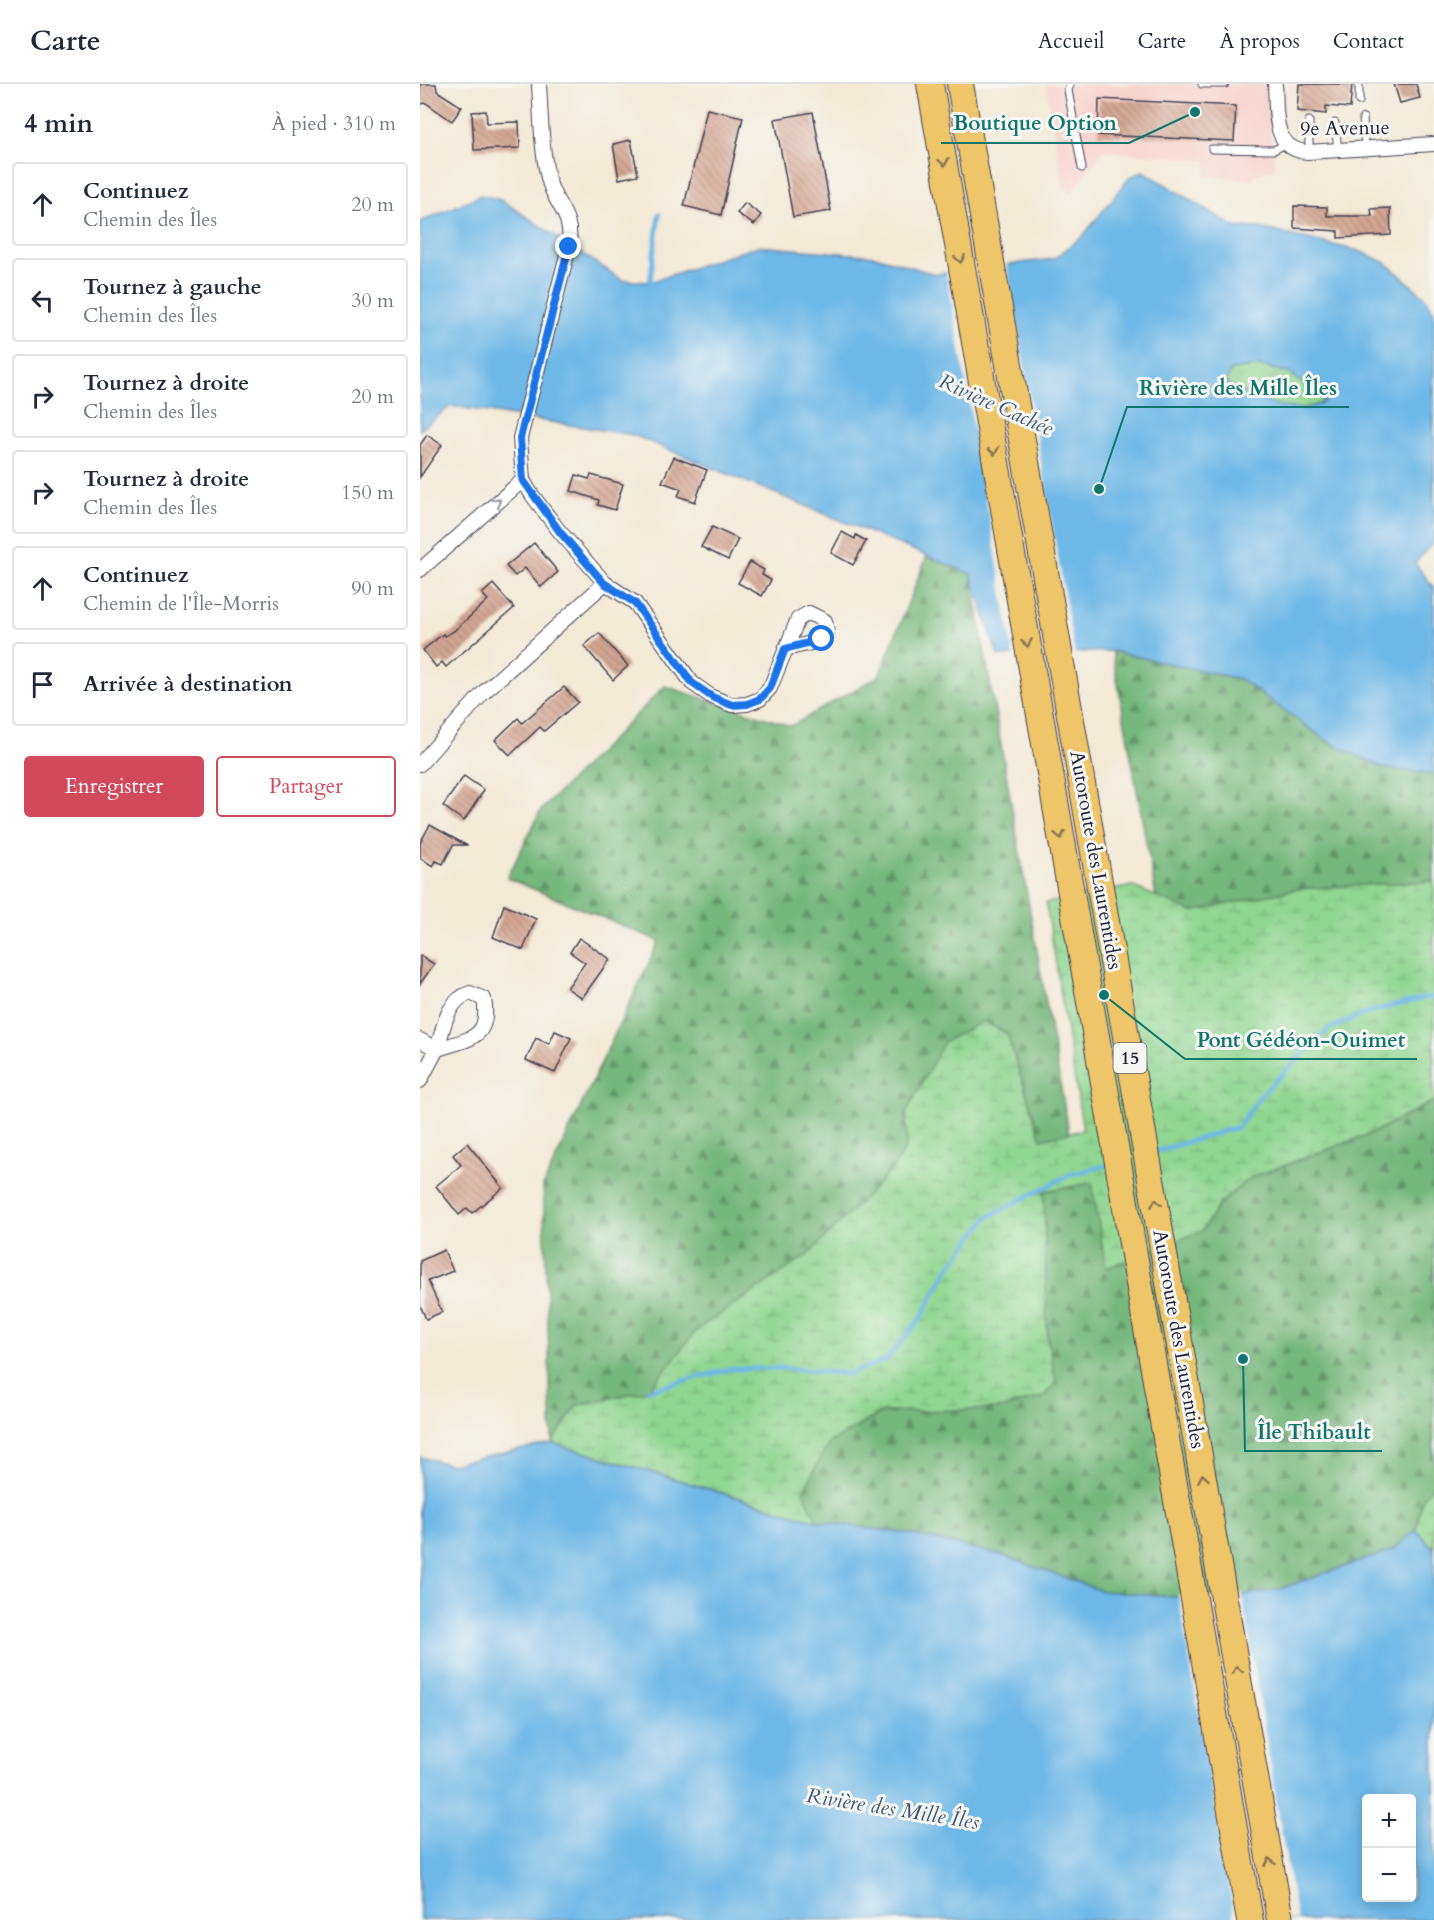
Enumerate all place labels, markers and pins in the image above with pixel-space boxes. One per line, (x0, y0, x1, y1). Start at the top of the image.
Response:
callout: Boutique Option (941, 104, 1129, 143)
callout: Rivière des Mille Îles (1127, 368, 1349, 407)
callout: Pont Gédéon-Ouimet (1185, 1020, 1417, 1059)
callout: Île Thibault (1245, 1412, 1382, 1451)

